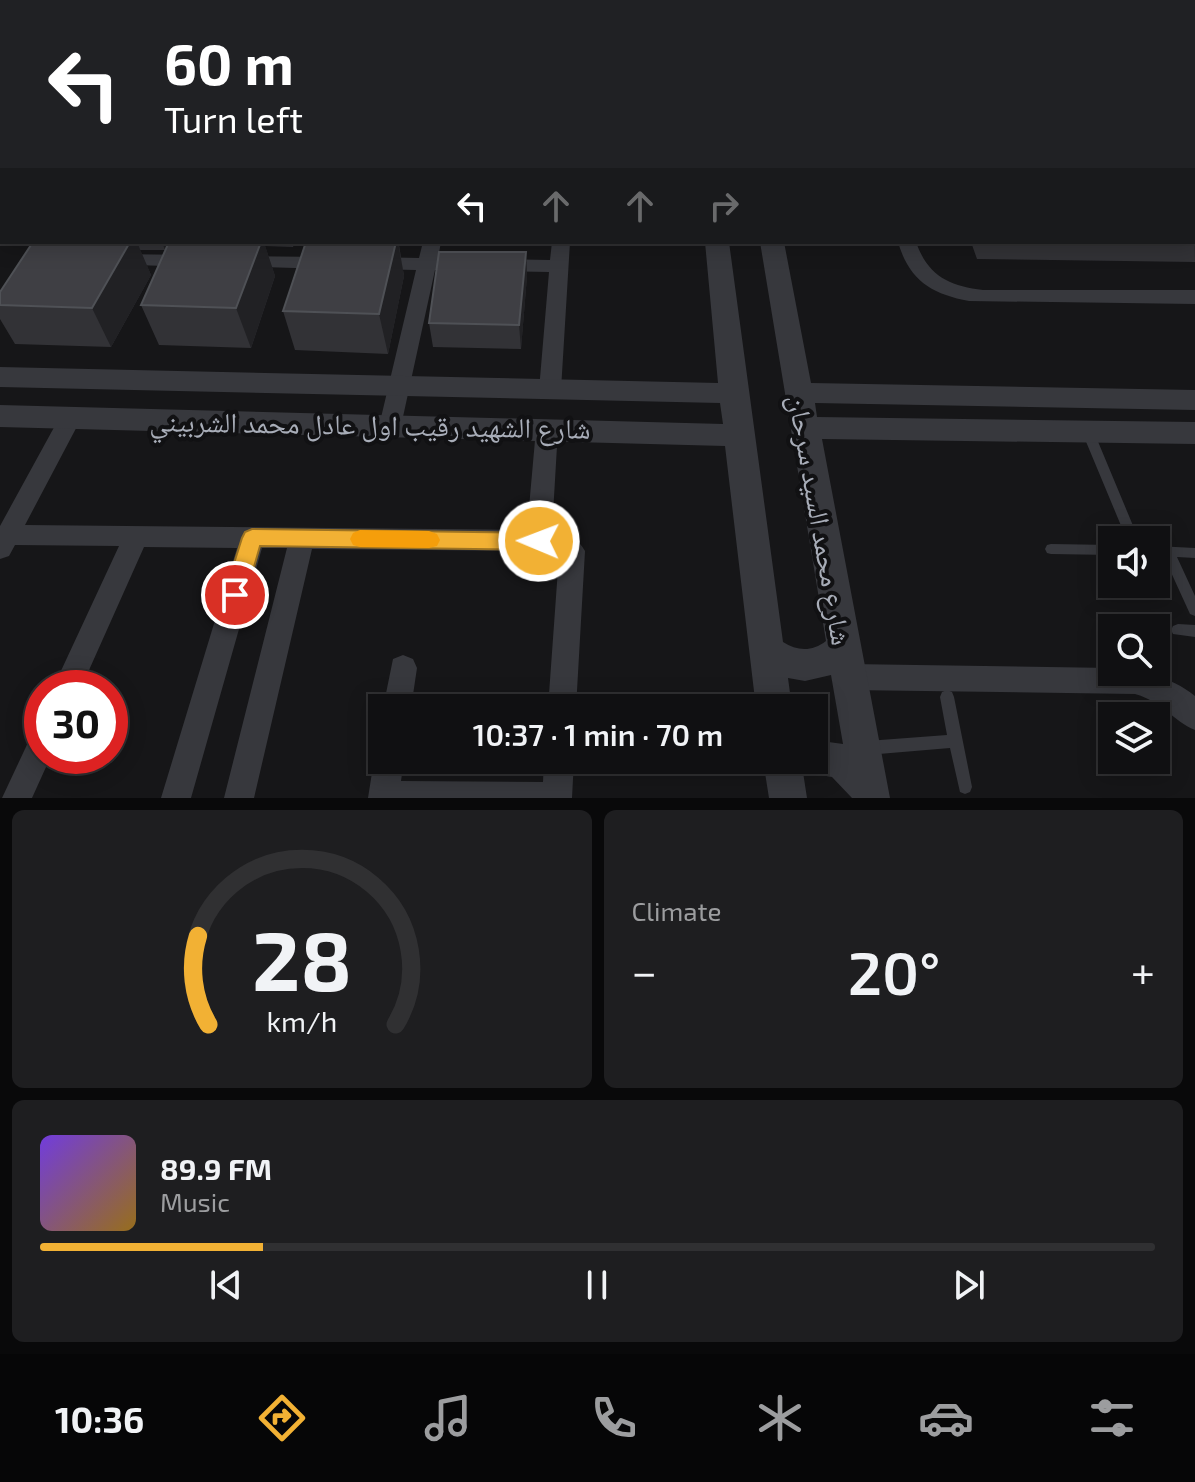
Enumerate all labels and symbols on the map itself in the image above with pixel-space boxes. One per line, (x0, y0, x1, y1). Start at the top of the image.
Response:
street label: شارع محمد السيد سرحان (780, 392, 860, 648)
street label: شارع الشهيد رقيب اول عادل محمد الشربيني (149, 403, 591, 452)
position arrow (497, 499, 581, 583)
pin (201, 561, 269, 629)
speed limit sign: 30 (24, 670, 128, 774)

